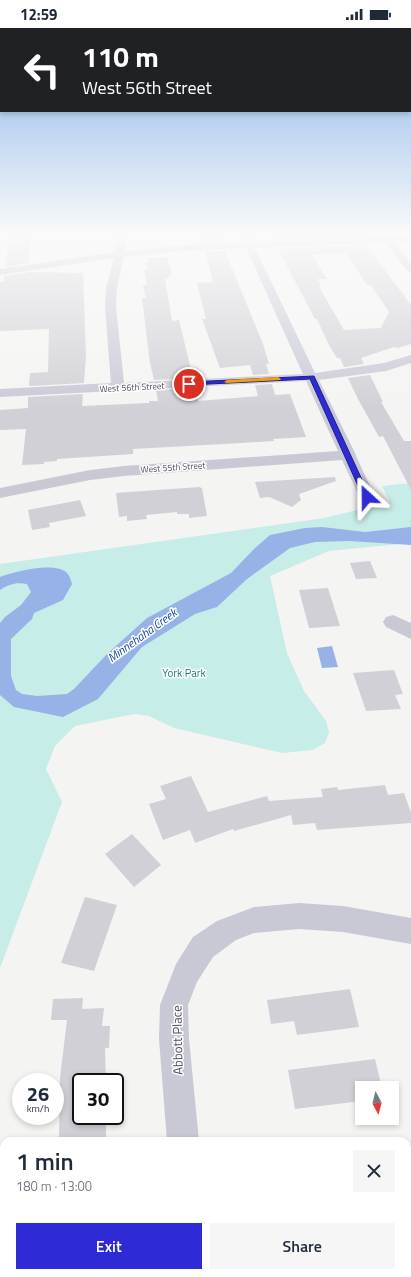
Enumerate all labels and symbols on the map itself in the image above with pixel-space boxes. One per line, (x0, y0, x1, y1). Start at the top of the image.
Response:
pin (172, 367, 206, 401)
street label: West 56th Street (99, 379, 166, 395)
street label: West 55th Street (140, 458, 207, 476)
position arrow (346, 476, 388, 518)
water label: Minnehaha Creek (103, 602, 182, 667)
park label: York Park (162, 665, 206, 681)
street label: Abbott Place (166, 1005, 188, 1075)
speed limit sign: 30 (72, 1073, 124, 1125)
north arrow (355, 1081, 399, 1125)

